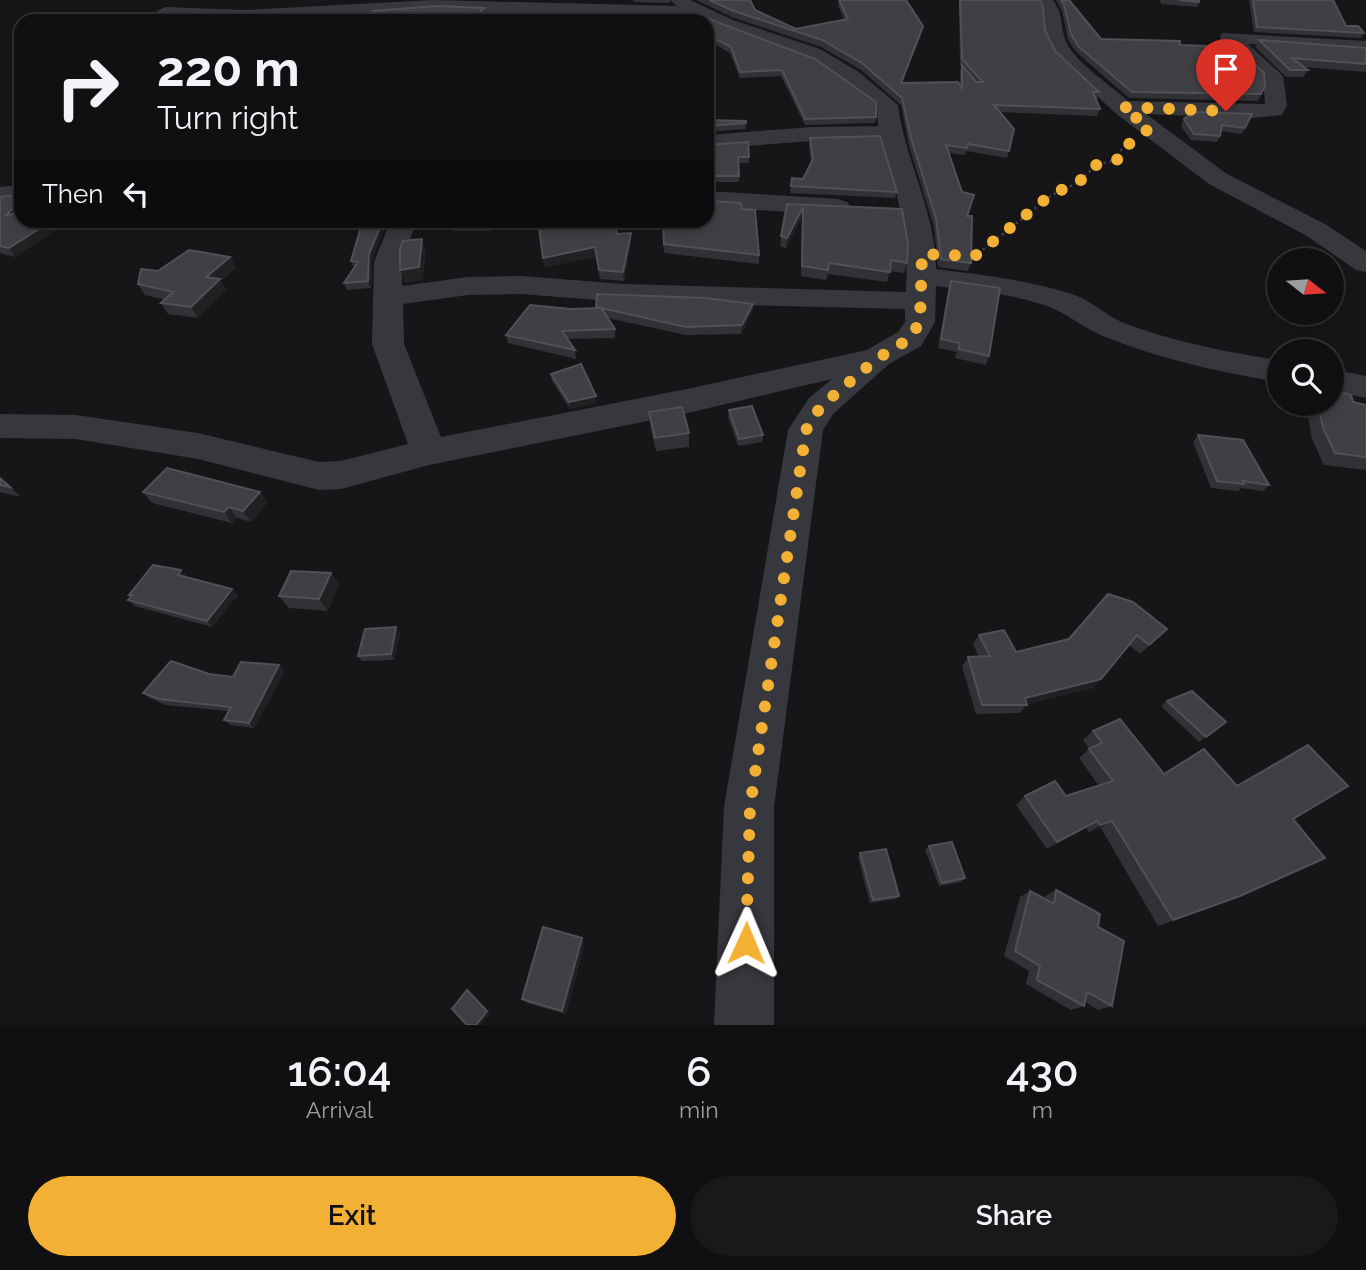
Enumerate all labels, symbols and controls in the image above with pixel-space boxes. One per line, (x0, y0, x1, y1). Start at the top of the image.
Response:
pin (1196, 39, 1256, 111)
text: 220 m (157, 40, 300, 97)
icon: right (42, 42, 133, 133)
icon: arrive (1207, 50, 1245, 88)
text: Turn right (157, 99, 298, 136)
icon: left (117, 175, 155, 213)
text: Then (42, 179, 103, 209)
north arrow (1267, 248, 1344, 326)
map controls (1267, 248, 1344, 416)
button: search (1267, 339, 1344, 416)
position arrow (709, 906, 783, 980)
text: 16:04 (287, 1047, 392, 1096)
text: 6 (686, 1047, 712, 1096)
text: 430 (1006, 1047, 1079, 1096)
text: Arrival (306, 1096, 373, 1123)
text: min (679, 1096, 719, 1123)
text: m (1032, 1096, 1053, 1123)
button: Exit (28, 1176, 676, 1256)
button: Share (690, 1176, 1338, 1256)

